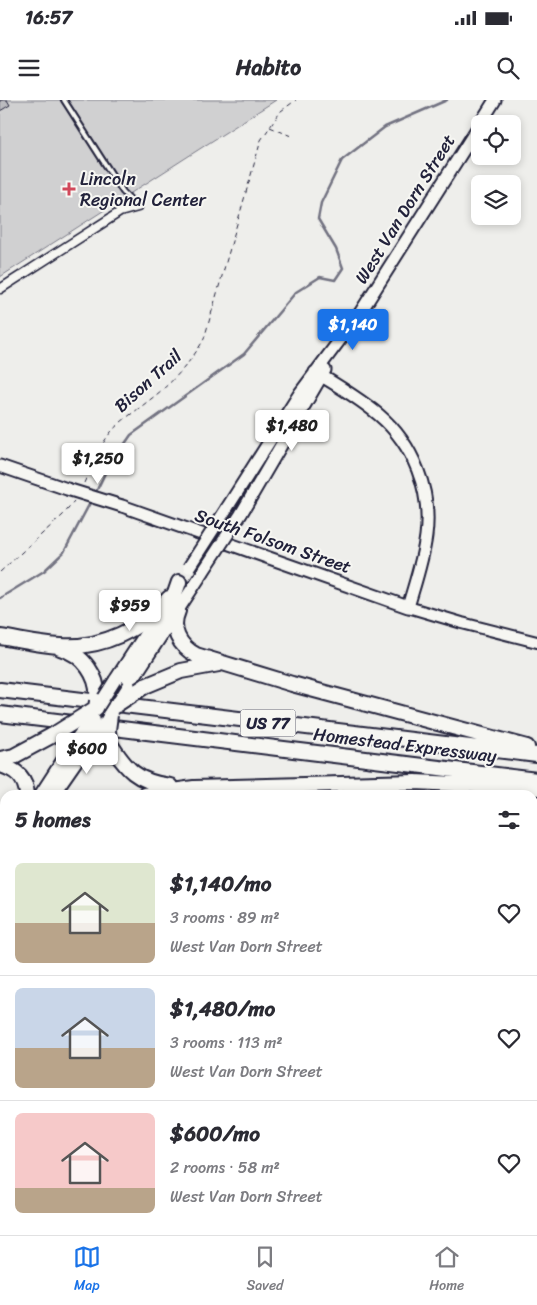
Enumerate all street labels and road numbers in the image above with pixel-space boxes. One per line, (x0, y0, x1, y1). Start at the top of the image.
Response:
street label: West Van Dorn Street (346, 128, 464, 290)
street label: Bison Trail (106, 341, 190, 421)
street label: South Folsom Street (190, 499, 356, 583)
road number: US 77 (240, 710, 296, 736)
street label: Homestead Expressway (312, 718, 499, 772)

